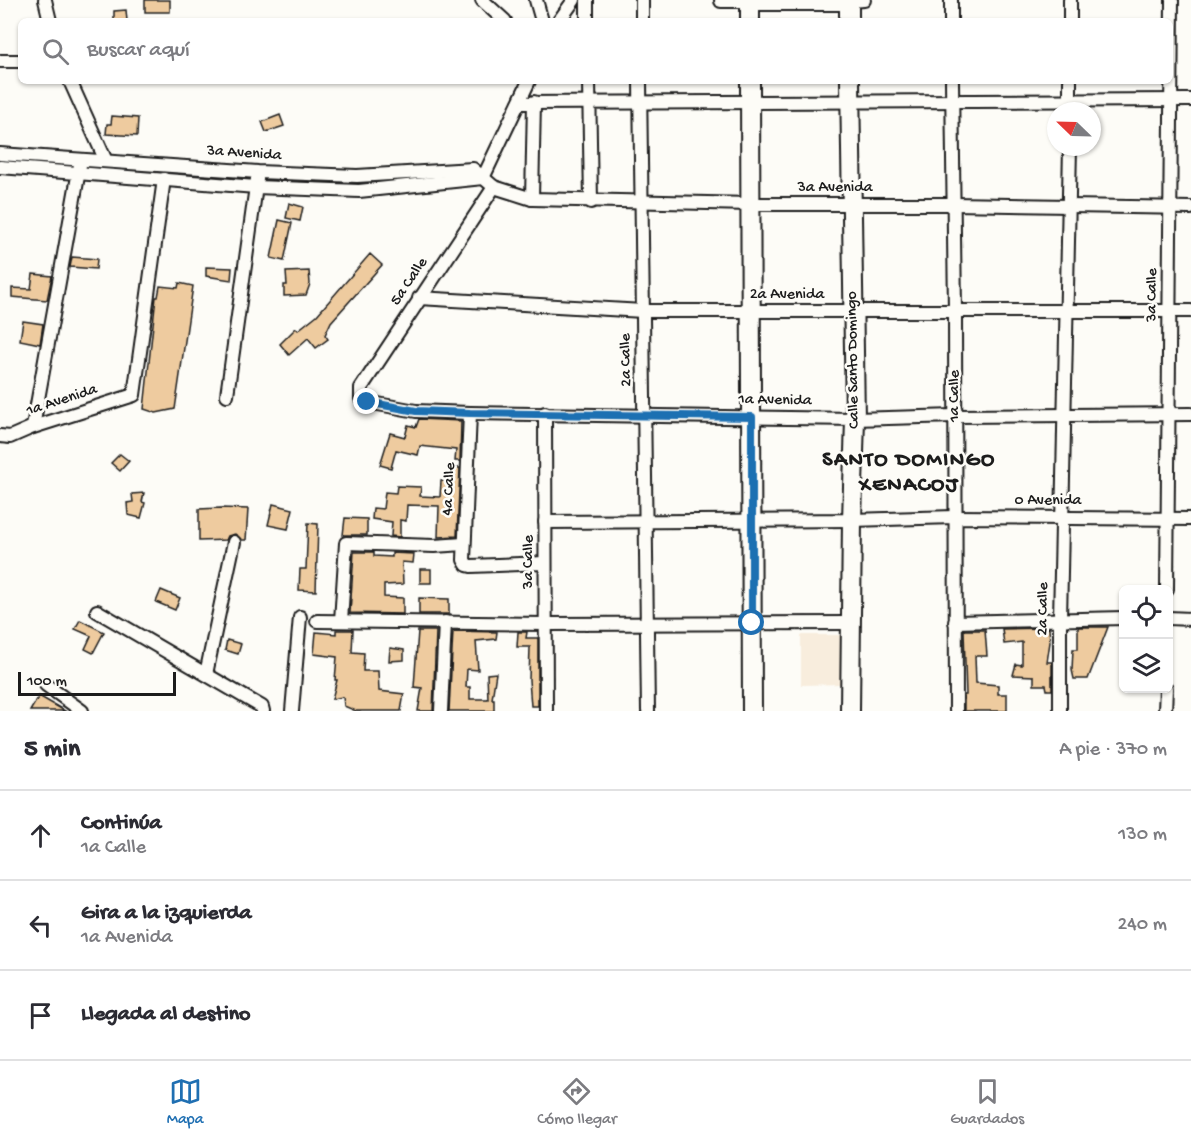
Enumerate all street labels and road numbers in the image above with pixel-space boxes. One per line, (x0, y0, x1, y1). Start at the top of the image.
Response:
street label: 3a Avenida (205, 142, 283, 166)
street label: 3a Avenida (796, 179, 874, 198)
street label: 5a Calle (387, 254, 433, 310)
street label: 3a Calle (1143, 267, 1163, 323)
street label: 2a Avenida (750, 286, 825, 305)
street label: Calle Santo Domingo (843, 291, 865, 429)
street label: 2a Calle (617, 332, 637, 387)
street label: 1a Calle (946, 369, 965, 423)
street label: 1a Avenida (23, 380, 101, 422)
street label: 1a Avenida (737, 391, 813, 411)
street label: 4a Calle (439, 461, 461, 516)
street label: 0 Avenida (1015, 492, 1083, 511)
street label: 3a Calle (520, 534, 539, 590)
street label: 2a Calle (1034, 581, 1054, 636)

